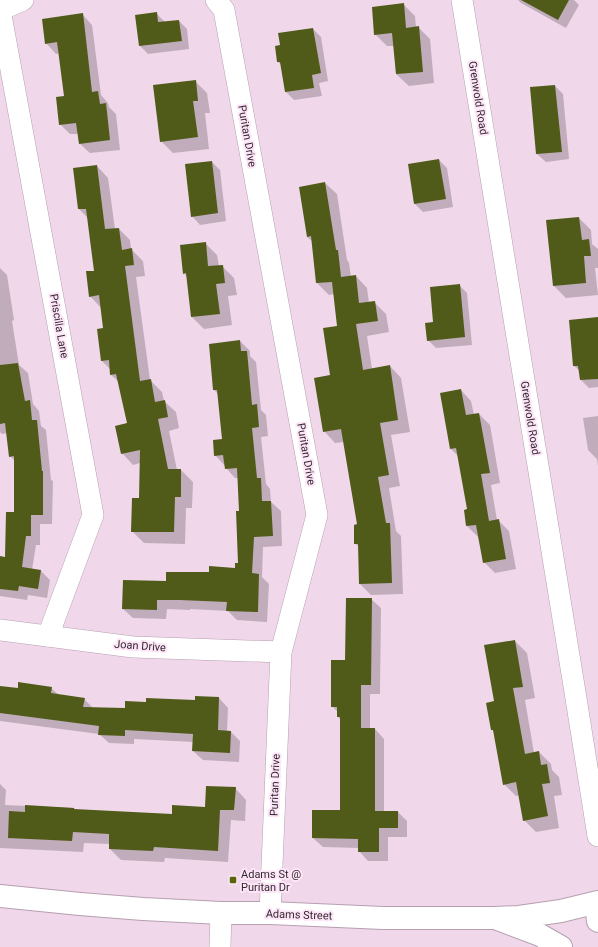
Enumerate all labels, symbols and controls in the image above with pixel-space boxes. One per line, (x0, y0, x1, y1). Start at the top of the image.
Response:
street label: Grenwold Road (466, 60, 490, 136)
street label: Puritan Drive (235, 104, 259, 168)
street label: Priscilla Lane (47, 293, 71, 359)
street label: Grenwold Road (518, 380, 542, 456)
street label: Puritan Drive (294, 422, 318, 486)
street label: Joan Drive (114, 638, 166, 654)
street label: Puritan Drive (267, 753, 283, 816)
place label: Adams St @ Puritan Dr (241, 868, 301, 894)
marker: Adams St @ Puritan Dr (228, 875, 238, 885)
street label: Adams Street (266, 907, 333, 923)

